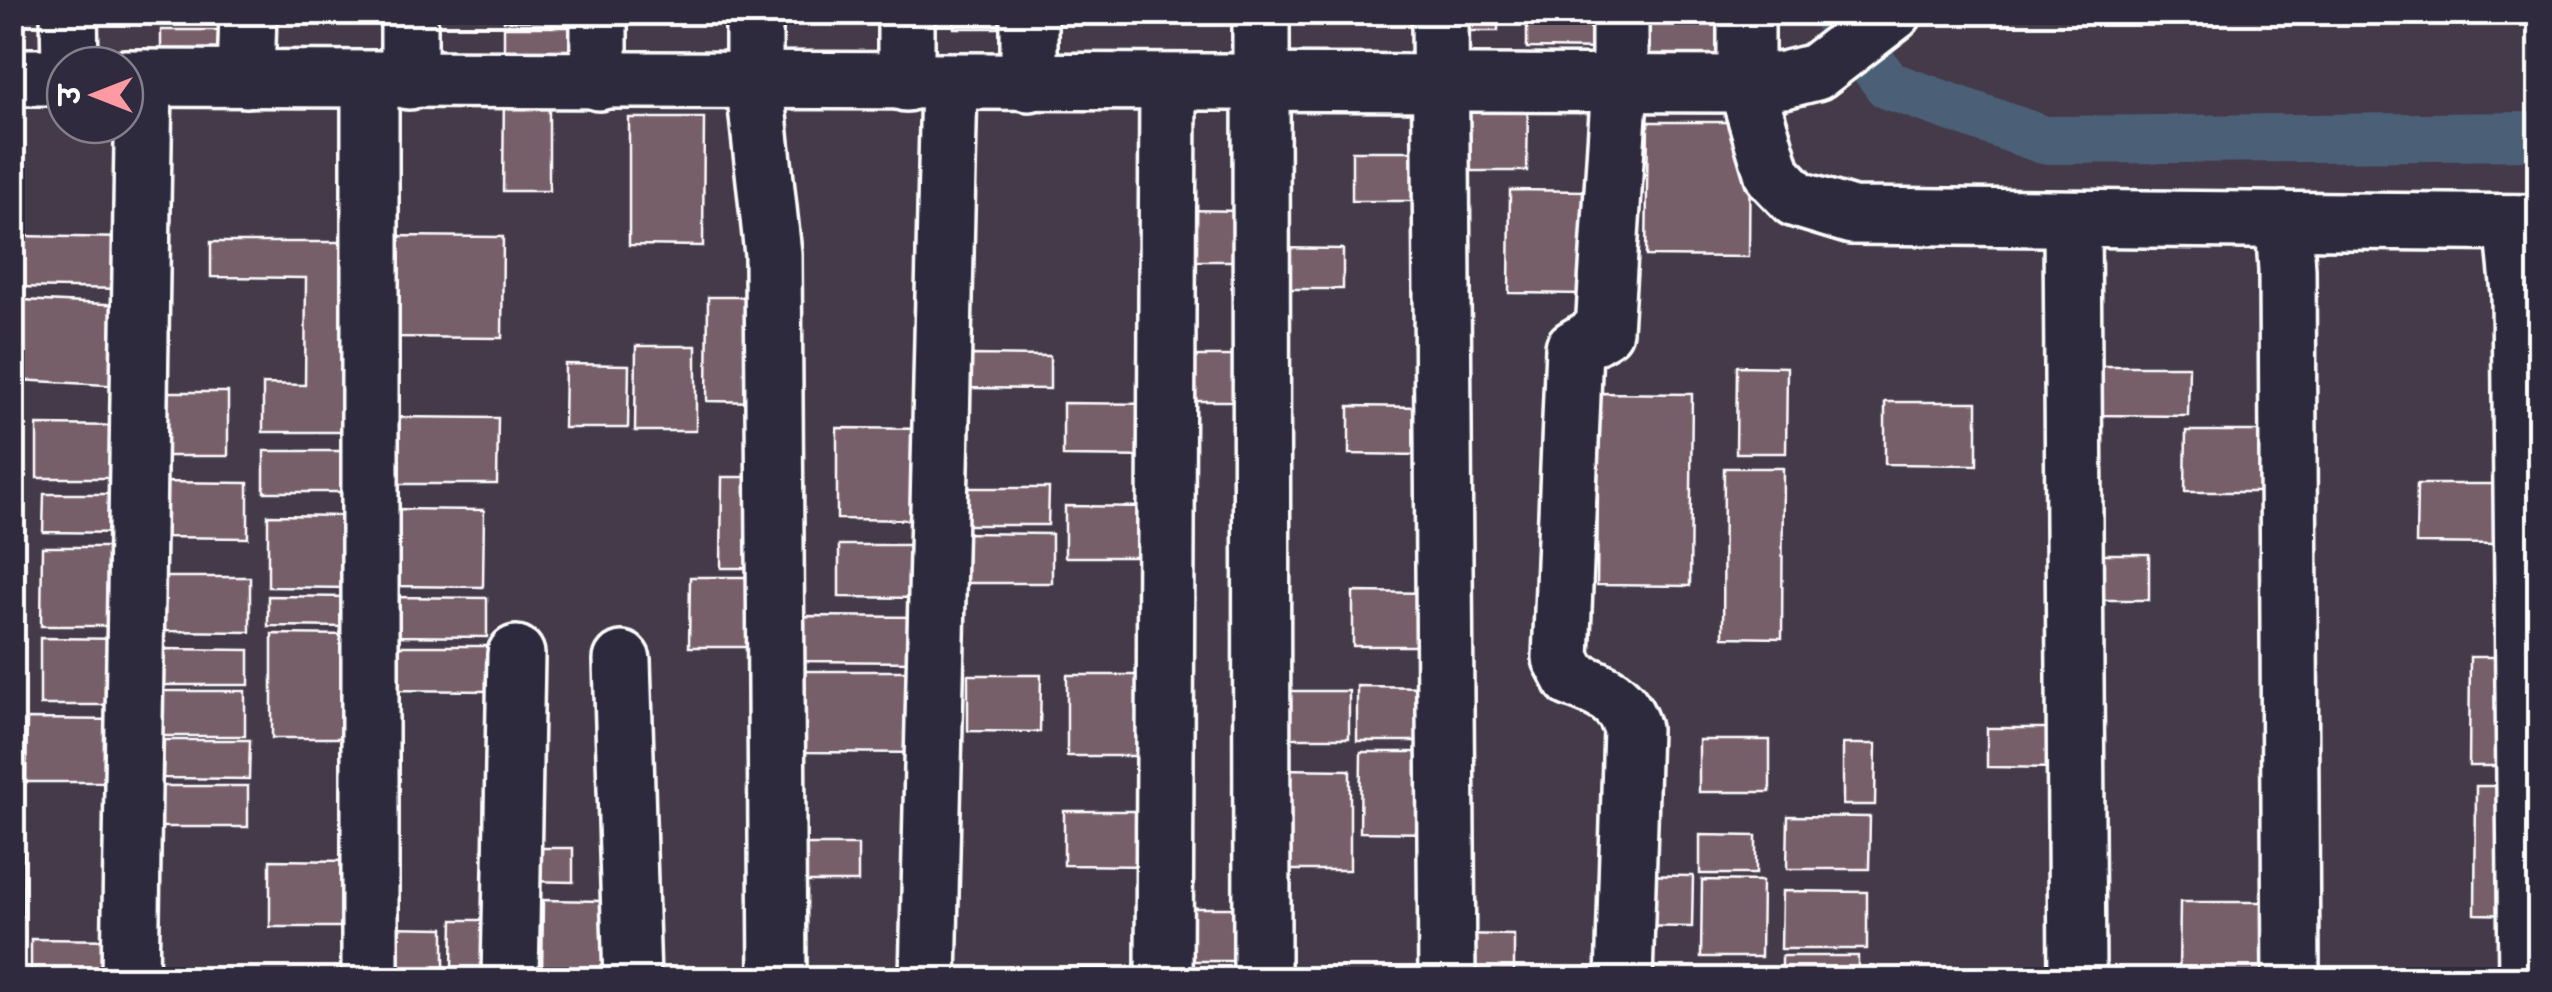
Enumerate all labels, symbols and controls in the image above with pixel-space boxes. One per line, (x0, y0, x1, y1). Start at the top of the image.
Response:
north arrow (45, 45, 145, 145)
text: उ (47, 83, 90, 107)

